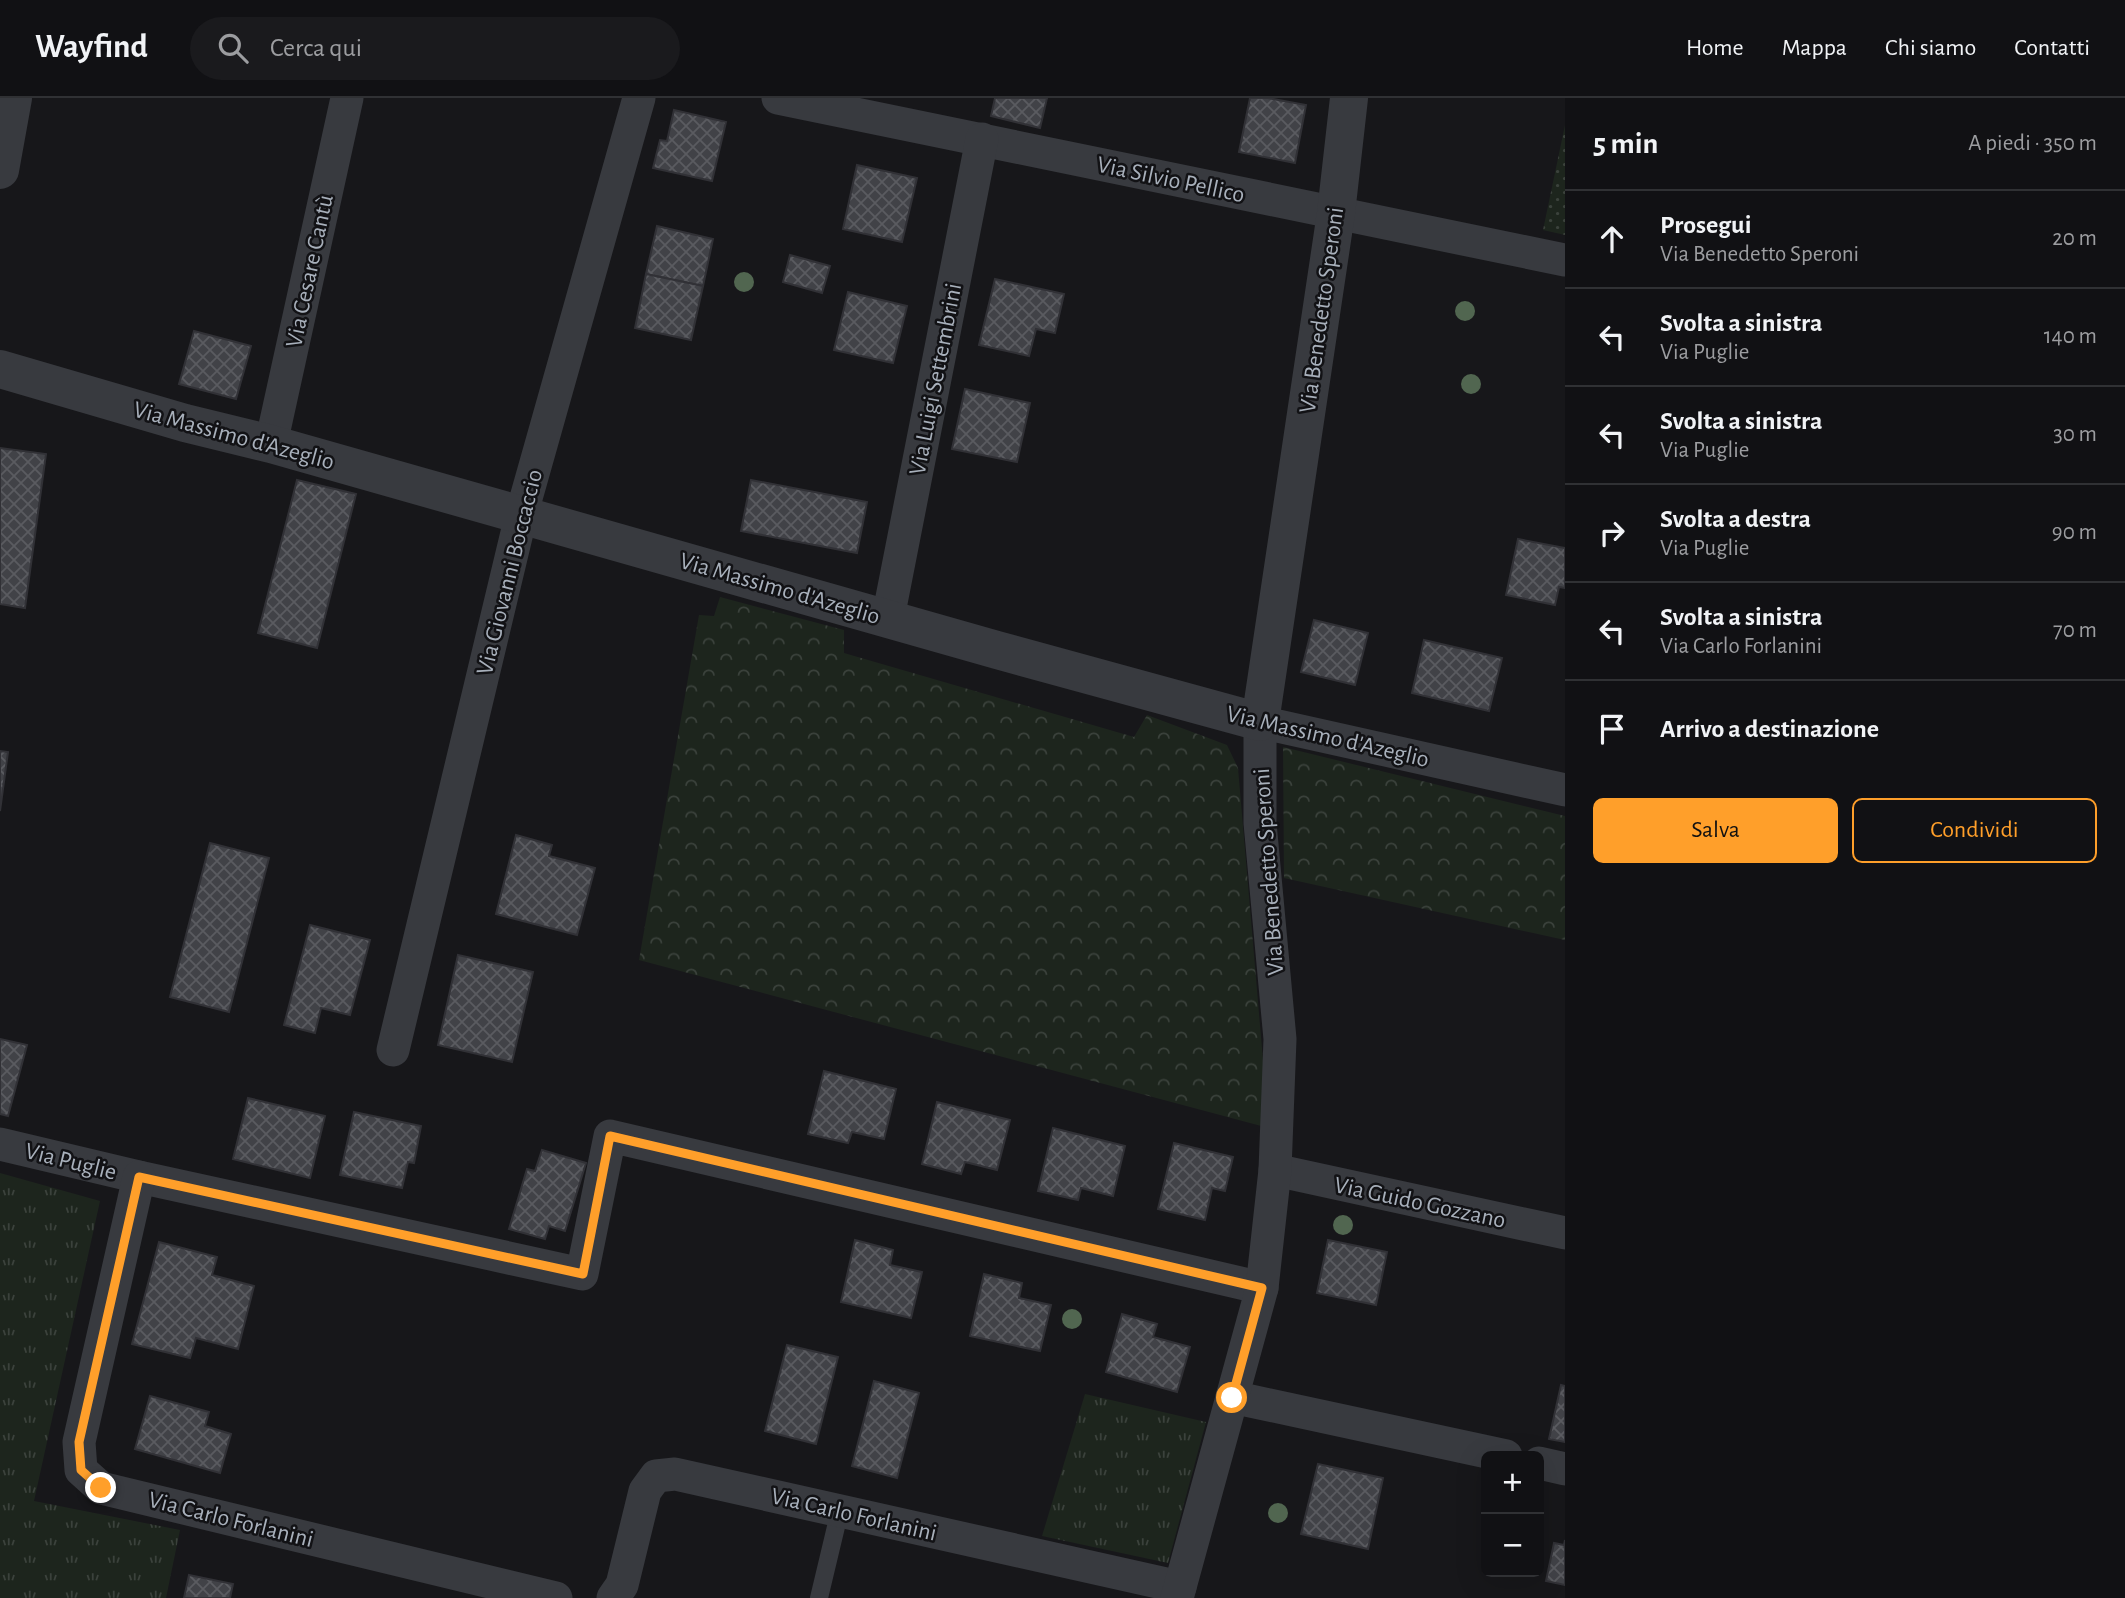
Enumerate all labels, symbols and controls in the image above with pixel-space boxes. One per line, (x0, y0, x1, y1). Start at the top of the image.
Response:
search box (190, 17, 680, 80)
icon: search (214, 29, 252, 67)
text: Wayfind (35, 31, 148, 64)
text: Cerca qui (270, 35, 362, 61)
text: Home (1686, 36, 1744, 60)
text: Mappa (1782, 36, 1847, 60)
text: Chi siamo (1885, 36, 1976, 60)
text: Contatti (2014, 36, 2090, 60)
text: 5 min (1593, 129, 1658, 159)
text: A piedi · 350 m (1968, 132, 2097, 155)
street label: Via Silvio Pellico (1095, 153, 1247, 207)
street label: Via Cesare Cantù (282, 193, 338, 350)
street label: Via Benedetto Speroni (1296, 206, 1348, 415)
text: Prosegui (1660, 212, 1751, 238)
icon: ahead (1593, 220, 1631, 258)
text: 20 m (2052, 227, 2097, 250)
text: Via Benedetto Speroni (1660, 243, 1859, 266)
street label: Via Luigi Settembrini (906, 281, 966, 477)
text: Svolta a sinistra (1660, 310, 1822, 336)
icon: left (1593, 318, 1631, 356)
text: 140 m (2044, 325, 2097, 348)
text: Via Puglie (1660, 341, 1749, 364)
street label: Via Massimo d'Azeglio (131, 398, 337, 474)
text: Svolta a sinistra (1660, 408, 1822, 434)
icon: left (1593, 416, 1631, 454)
text: 30 m (2053, 423, 2097, 446)
text: Via Puglie (1660, 439, 1749, 462)
street label: Via Giovanni Boccaccio (473, 467, 547, 677)
text: Svolta a destra (1660, 506, 1811, 532)
icon: right (1593, 514, 1631, 552)
text: 90 m (2052, 521, 2097, 544)
text: Via Puglie (1660, 537, 1749, 560)
street label: Via Massimo d'Azeglio (677, 549, 883, 629)
text: Svolta a sinistra (1660, 604, 1822, 630)
icon: left (1593, 612, 1631, 650)
text: 70 m (2053, 619, 2097, 642)
text: Via Carlo Forlanini (1660, 635, 1822, 658)
street label: Via Massimo d'Azeglio (1224, 702, 1431, 772)
icon: arrive (1593, 710, 1631, 748)
text: Arrivo a destinazione (1660, 716, 1879, 742)
street label: Via Benedetto Speroni (1250, 767, 1288, 976)
button: Salva (1593, 798, 1838, 863)
button: Condividi (1852, 798, 2097, 863)
street label: Via Puglie (23, 1139, 119, 1185)
street label: Via Guido Gozzano (1332, 1173, 1508, 1233)
route start (1216, 1382, 1247, 1413)
map controls (1481, 1451, 1544, 1577)
button: + (1481, 1451, 1544, 1514)
route end (85, 1472, 116, 1503)
street label: Via Carlo Forlanini (769, 1484, 939, 1546)
street label: Via Carlo Forlanini (146, 1488, 316, 1552)
button: − (1481, 1514, 1544, 1577)

